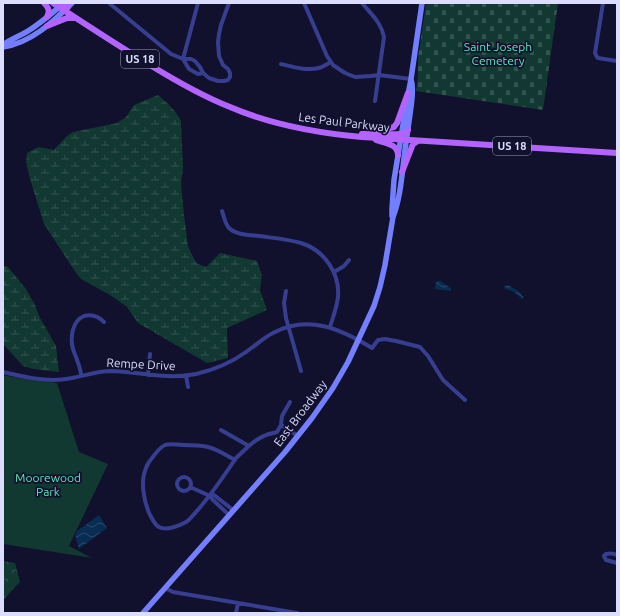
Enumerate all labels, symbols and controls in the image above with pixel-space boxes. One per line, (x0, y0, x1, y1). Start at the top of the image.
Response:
park label: Saint Joseph Cemetery (464, 40, 532, 67)
road number: US 18 (121, 50, 159, 68)
street label: Les Paul Parkway (298, 110, 391, 134)
road number: US 18 (493, 137, 531, 155)
street label: Rempe Drive (106, 356, 176, 372)
street label: East Broadway (271, 377, 329, 449)
park label: Moorewood Park (15, 471, 81, 498)

